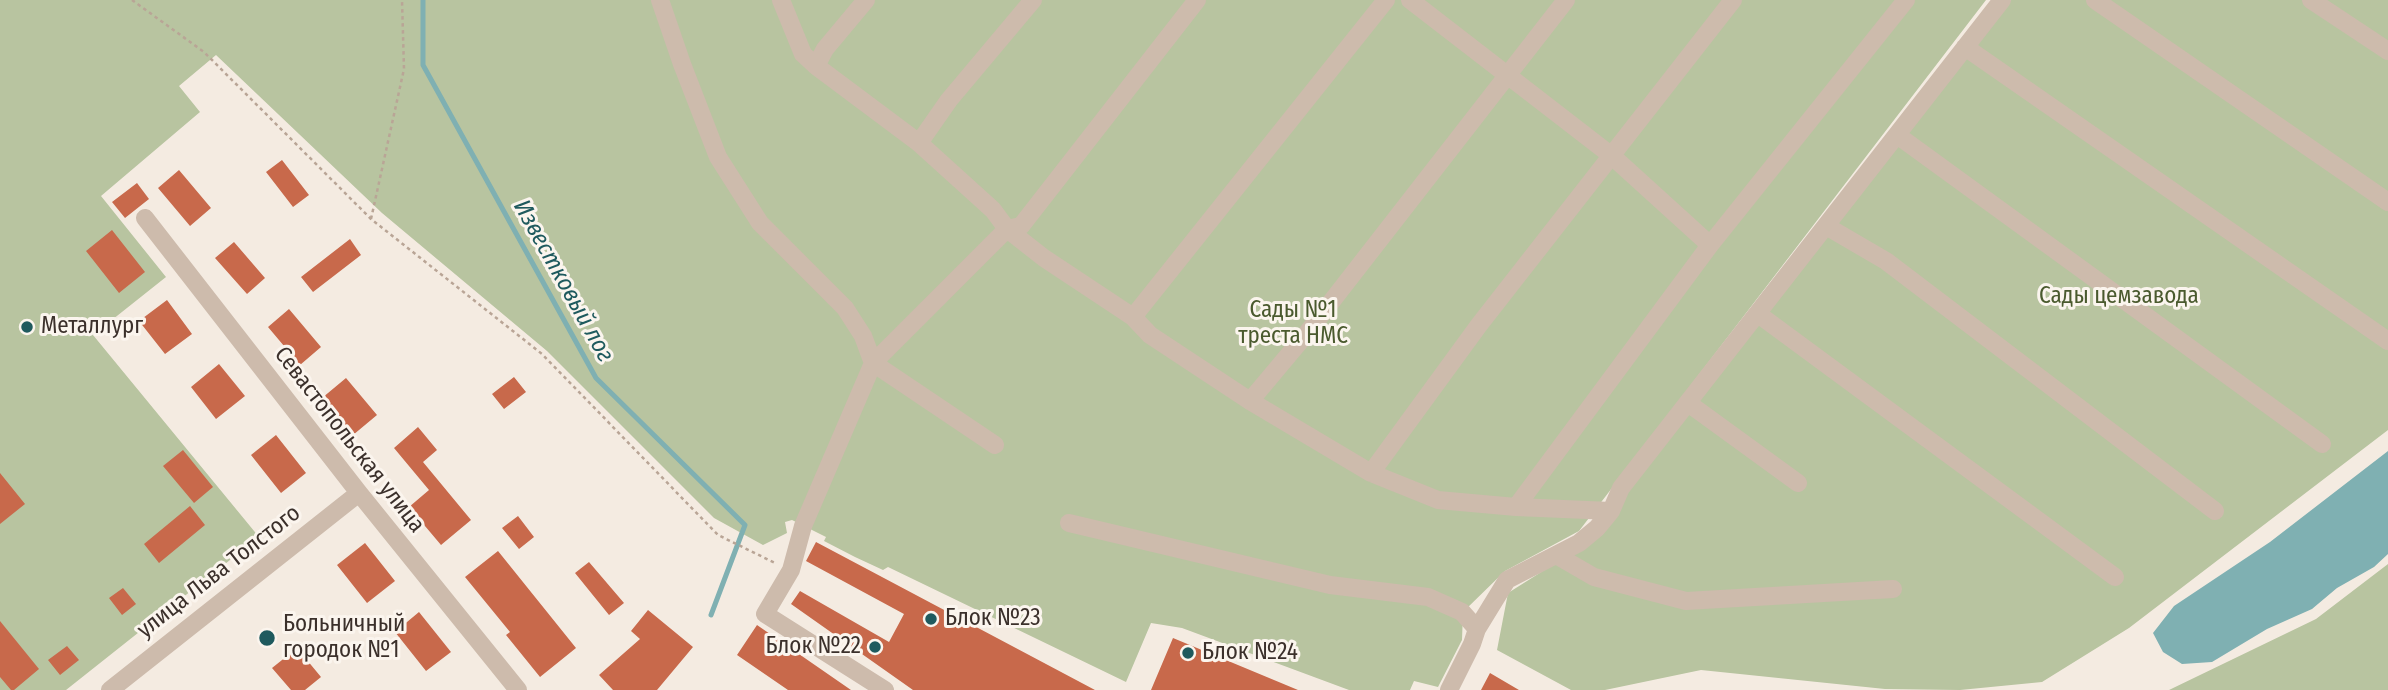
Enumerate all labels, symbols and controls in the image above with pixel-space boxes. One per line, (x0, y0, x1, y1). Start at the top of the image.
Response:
water label: Известковый лог (507, 195, 619, 367)
park label: Сады цемзавода (2039, 283, 2199, 311)
park label: Сады №1 треста НМС (1238, 297, 1348, 351)
place label: Металлург (41, 313, 143, 341)
marker: Металлург (19, 319, 35, 335)
street label: Севастопольская улица (268, 342, 430, 538)
street label: улица Льва Толстого (132, 500, 306, 644)
place label: Блок №23 (945, 605, 1041, 633)
place label: Больничный городок №1 (283, 611, 405, 665)
marker: Блок №23 (923, 611, 939, 627)
marker: Больничный городок №1 (257, 628, 277, 648)
place label: Блок №22 (766, 633, 861, 661)
marker: Блок №22 (867, 639, 883, 655)
place label: Блок №24 (1202, 639, 1298, 667)
marker: Блок №24 (1180, 645, 1196, 661)

